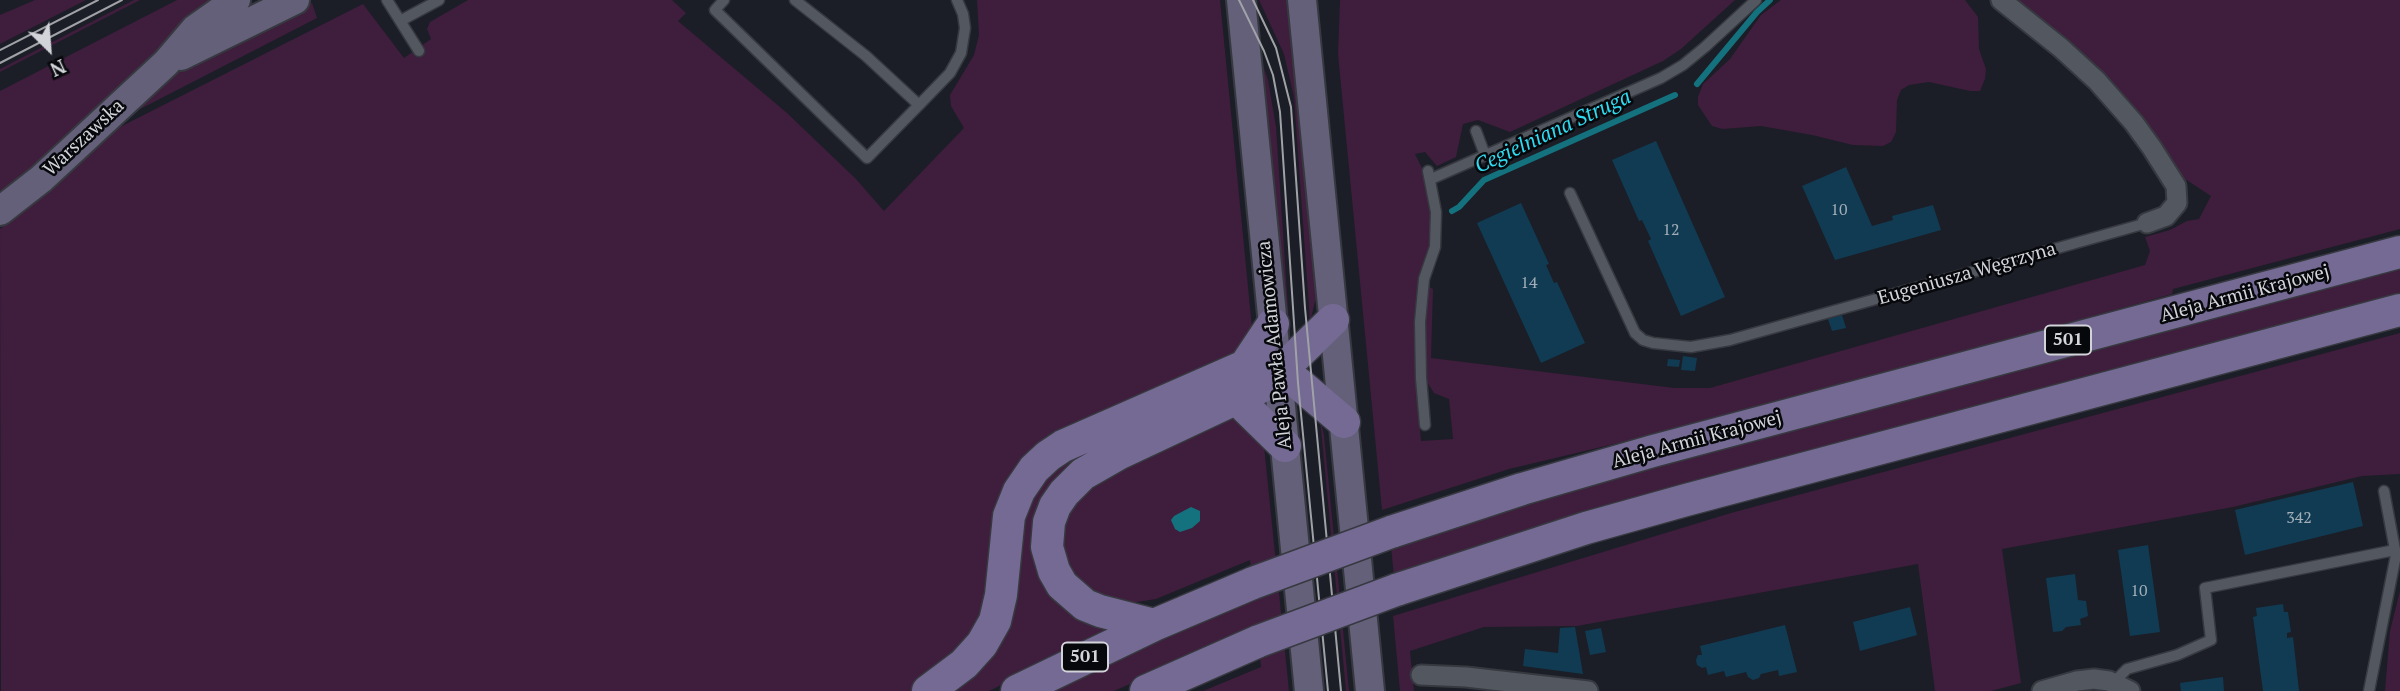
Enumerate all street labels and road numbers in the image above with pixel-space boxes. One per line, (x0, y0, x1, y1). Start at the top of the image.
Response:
street label: Warszawska (39, 95, 129, 181)
street label: Eugeniusza Węgrzyna (1875, 238, 2059, 310)
street label: Aleja Pawła Adamowicza (1253, 239, 1297, 451)
street label: Aleja Armii Krajowej (2158, 260, 2332, 328)
road number: 501 (2045, 326, 2091, 354)
street label: Aleja Armii Krajowej (1610, 406, 1784, 474)
road number: 501 (1062, 642, 1108, 672)

